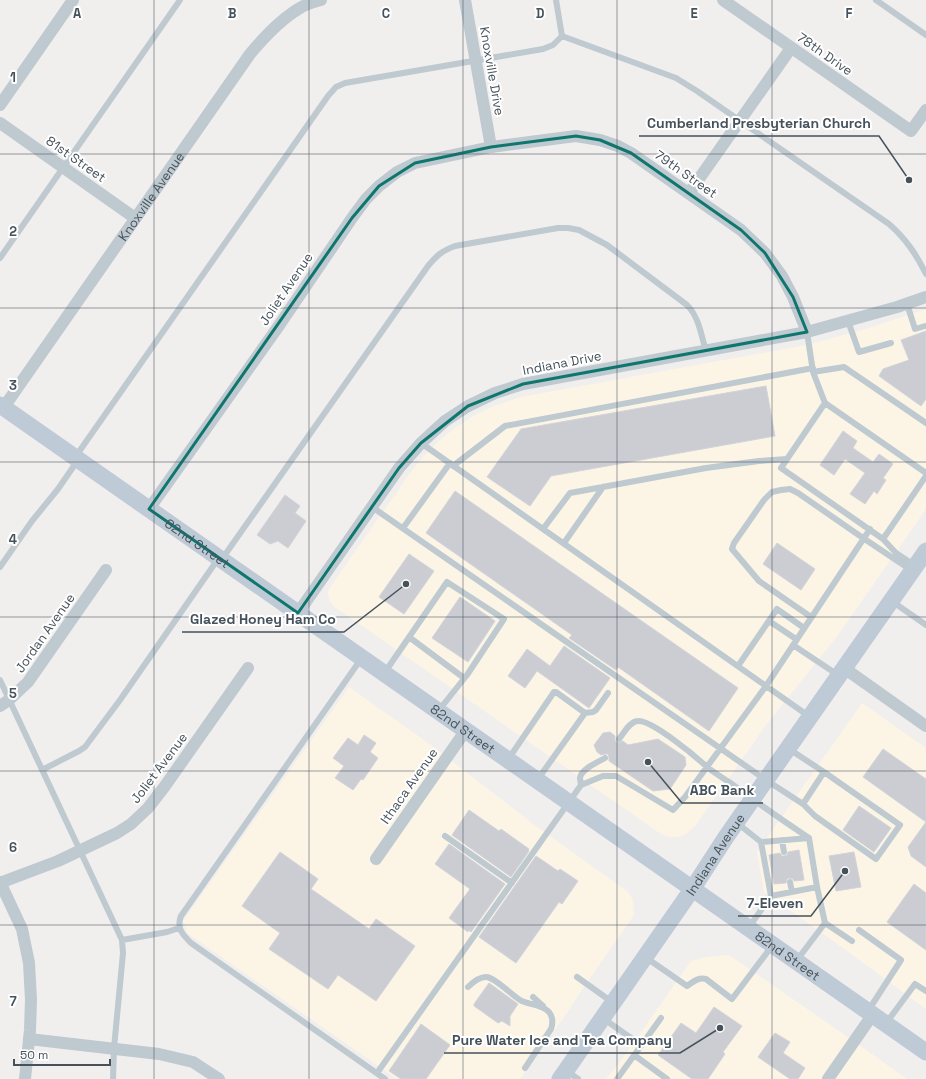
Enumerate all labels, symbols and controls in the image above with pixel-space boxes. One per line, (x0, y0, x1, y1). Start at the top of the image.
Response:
text: A (73, 5, 82, 22)
text: B (228, 5, 237, 22)
text: C (382, 5, 390, 22)
text: D (536, 5, 545, 22)
text: E (690, 5, 698, 22)
text: F (846, 5, 853, 22)
street label: Knoxville Drive (476, 25, 508, 117)
street label: 78th Drive (794, 29, 856, 79)
text: 1 (10, 69, 16, 86)
callout: Cumberland Presbyterian Church (639, 110, 879, 136)
text: Cumberland Presbyterian Church (647, 114, 871, 132)
street label: 81st Street (43, 132, 109, 186)
street label: 79th Street (652, 146, 720, 202)
street label: Knoxville Avenue (114, 148, 188, 244)
text: 2 (9, 223, 17, 240)
street label: Joliet Avenue (255, 249, 317, 329)
street label: Indiana Drive (521, 347, 603, 379)
text: 3 (9, 377, 17, 394)
street label: 82nd Street (162, 514, 233, 572)
text: 4 (9, 531, 17, 548)
street label: Jordan Avenue (11, 590, 79, 676)
callout: Glazed Honey Ham Co (182, 606, 344, 632)
text: Glazed Honey Ham Co (190, 610, 336, 628)
text: 5 (9, 685, 17, 702)
street label: 82nd Street (427, 700, 499, 757)
street label: Joliet Avenue (127, 729, 191, 807)
street label: Ithaca Avenue (377, 745, 441, 827)
callout: ABC Bank (682, 777, 763, 803)
text: ABC Bank (690, 781, 754, 799)
street label: Indiana Avenue (682, 810, 748, 899)
text: 6 (9, 839, 17, 856)
callout: 7-Eleven (738, 890, 811, 916)
text: 7-Eleven (747, 894, 803, 912)
street label: 82nd Street (752, 927, 824, 984)
text: 7 (9, 993, 17, 1010)
callout: Pure Water Ice and Tea Company (444, 1027, 680, 1053)
text: Pure Water Ice and Tea Company (452, 1031, 672, 1049)
scale bar (14, 1041, 110, 1067)
text: 50 m (20, 1047, 48, 1063)

